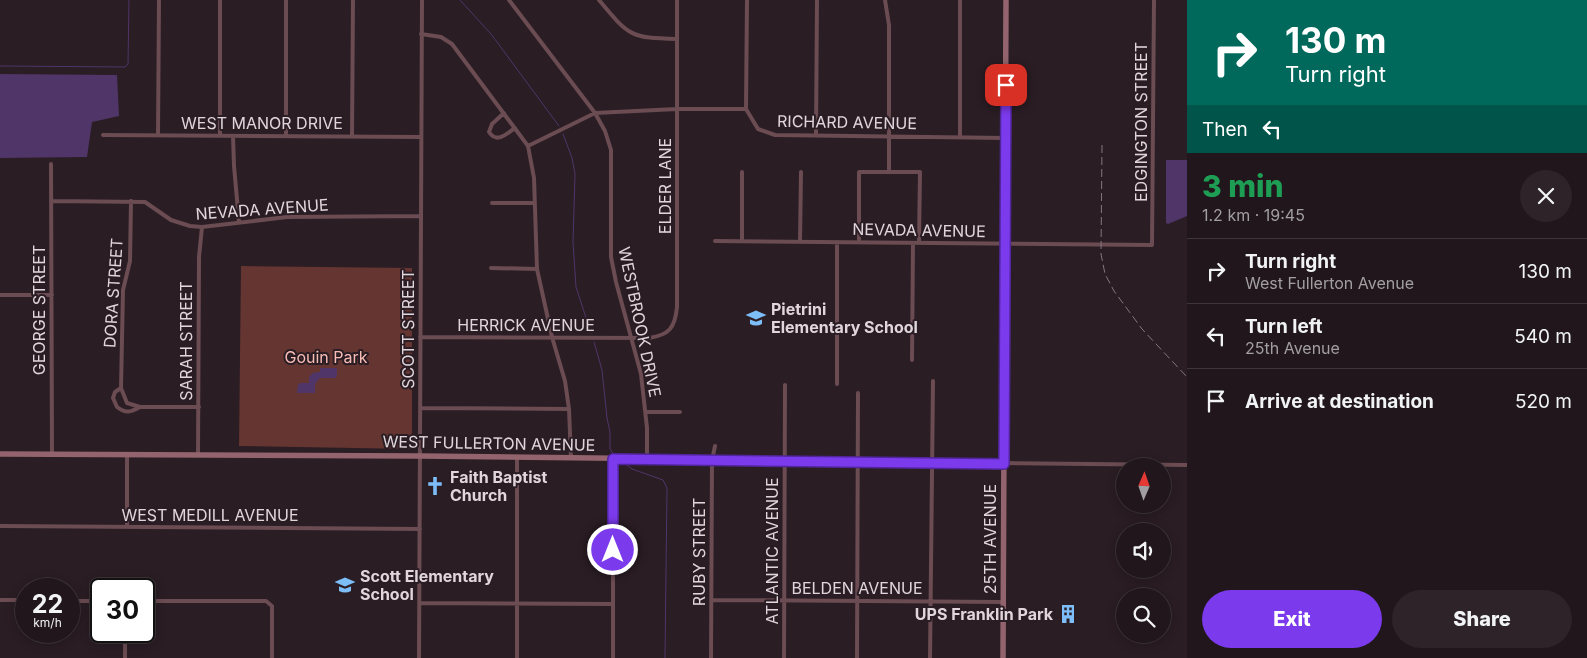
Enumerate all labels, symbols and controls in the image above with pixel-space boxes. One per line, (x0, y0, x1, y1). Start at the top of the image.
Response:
text: 130 m (1285, 19, 1387, 61)
icon: right (1202, 20, 1267, 85)
street label: EDGINGTON STREET (1131, 42, 1151, 202)
text: Turn right (1285, 61, 1386, 87)
pin (985, 64, 1027, 106)
icon: arrive (992, 71, 1020, 99)
street label: RICHARD AVENUE (777, 111, 917, 133)
street label: WEST MANOR DRIVE (181, 113, 343, 133)
icon: left (1258, 115, 1286, 143)
text: Then (1202, 118, 1248, 141)
street label: ELDER LANE (655, 138, 675, 234)
text: 3 min (1202, 168, 1284, 204)
button: close (1520, 170, 1572, 222)
street label: NEVADA AVENUE (195, 194, 329, 224)
text: 1.2 km · 19:45 (1202, 205, 1305, 225)
street label: NEVADA AVENUE (852, 219, 986, 241)
street label: DORA STREET (99, 237, 127, 349)
street label: GEORGE STREET (29, 245, 49, 375)
street label: WESTBROOK DRIVE (614, 245, 666, 399)
text: Turn right (1245, 250, 1336, 273)
icon: right (1202, 257, 1230, 285)
text: 130 m (1519, 260, 1572, 283)
street label: SCOTT STREET (398, 269, 418, 389)
text: West Fullerton Avenue (1245, 273, 1414, 293)
street label: SARAH STREET (176, 281, 196, 401)
place label: Pietrini Elementary School (771, 299, 918, 337)
school or university icon: Pietrini Elementary School (745, 307, 767, 329)
street label: HERRICK AVENUE (457, 315, 595, 335)
text: Turn left (1245, 315, 1323, 338)
icon: left (1202, 322, 1230, 350)
text: 540 m (1514, 325, 1572, 348)
text: 25th Avenue (1245, 338, 1340, 358)
park label: Gouin Park (284, 347, 368, 367)
icon: arrive (1202, 387, 1230, 415)
text: Arrive at destination (1245, 390, 1434, 413)
text: 520 m (1515, 390, 1572, 413)
street label: WEST FULLERTON AVENUE (383, 431, 595, 455)
north arrow (1116, 458, 1171, 512)
map controls (1116, 458, 1171, 643)
place label: Faith Baptist Church (450, 467, 548, 505)
church icon: Faith Baptist Church (424, 475, 446, 497)
street label: ATLANTIC AVENUE (762, 477, 782, 625)
street label: 25TH AVENUE (980, 484, 1000, 594)
street label: RUBY STREET (689, 498, 709, 606)
street label: WEST MEDILL AVENUE (121, 505, 299, 525)
position arrow (586, 523, 638, 575)
button: sound (1116, 523, 1171, 578)
place label: Scott Elementary School (360, 566, 494, 604)
school or university icon: Scott Elementary School (334, 574, 356, 596)
speed limit sign: 30 (90, 578, 155, 643)
street label: BELDEN AVENUE (791, 578, 923, 598)
button: search (1116, 588, 1171, 643)
text: 22 (32, 589, 63, 619)
button: Exit (1202, 590, 1382, 648)
button: Share (1392, 590, 1572, 648)
building icon: UPS Franklin Park (1057, 603, 1079, 625)
place label: UPS Franklin Park (915, 604, 1054, 624)
text: km/h (33, 615, 62, 630)

